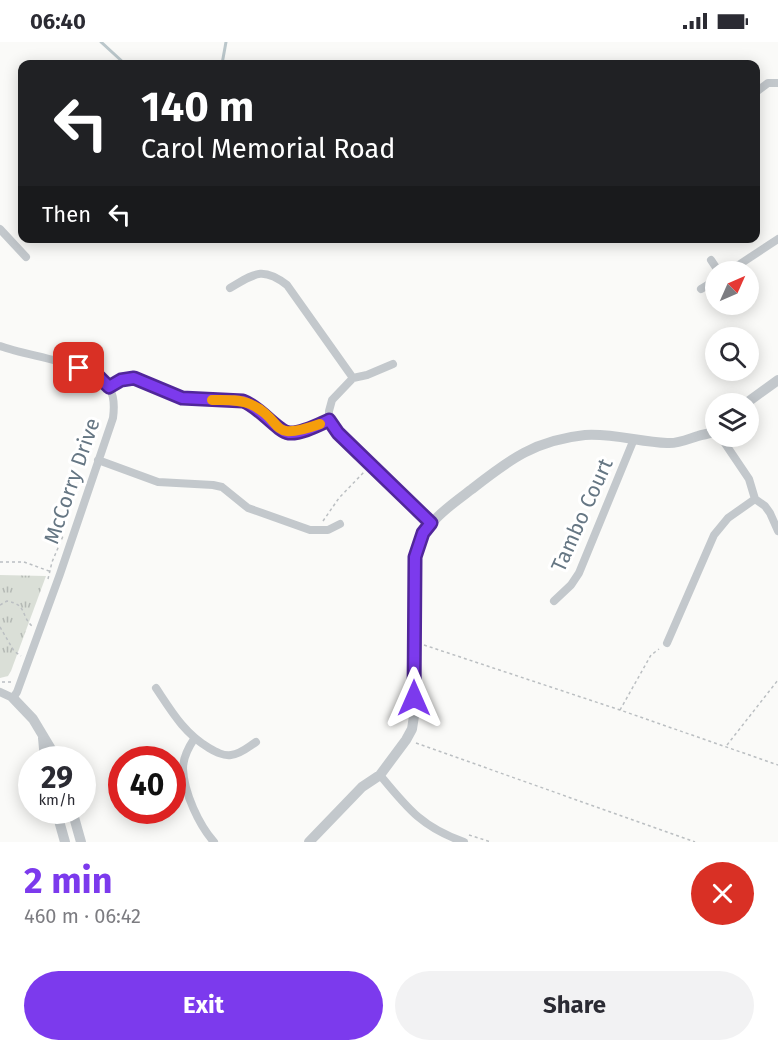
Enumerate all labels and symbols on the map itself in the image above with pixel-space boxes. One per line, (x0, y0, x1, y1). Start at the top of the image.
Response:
north arrow (705, 261, 759, 315)
pin (53, 342, 104, 393)
street label: McCorry Drive (38, 415, 106, 547)
street label: Tambo Court (546, 454, 619, 576)
position arrow (382, 666, 446, 730)
speed limit sign: 40 (108, 746, 186, 824)

